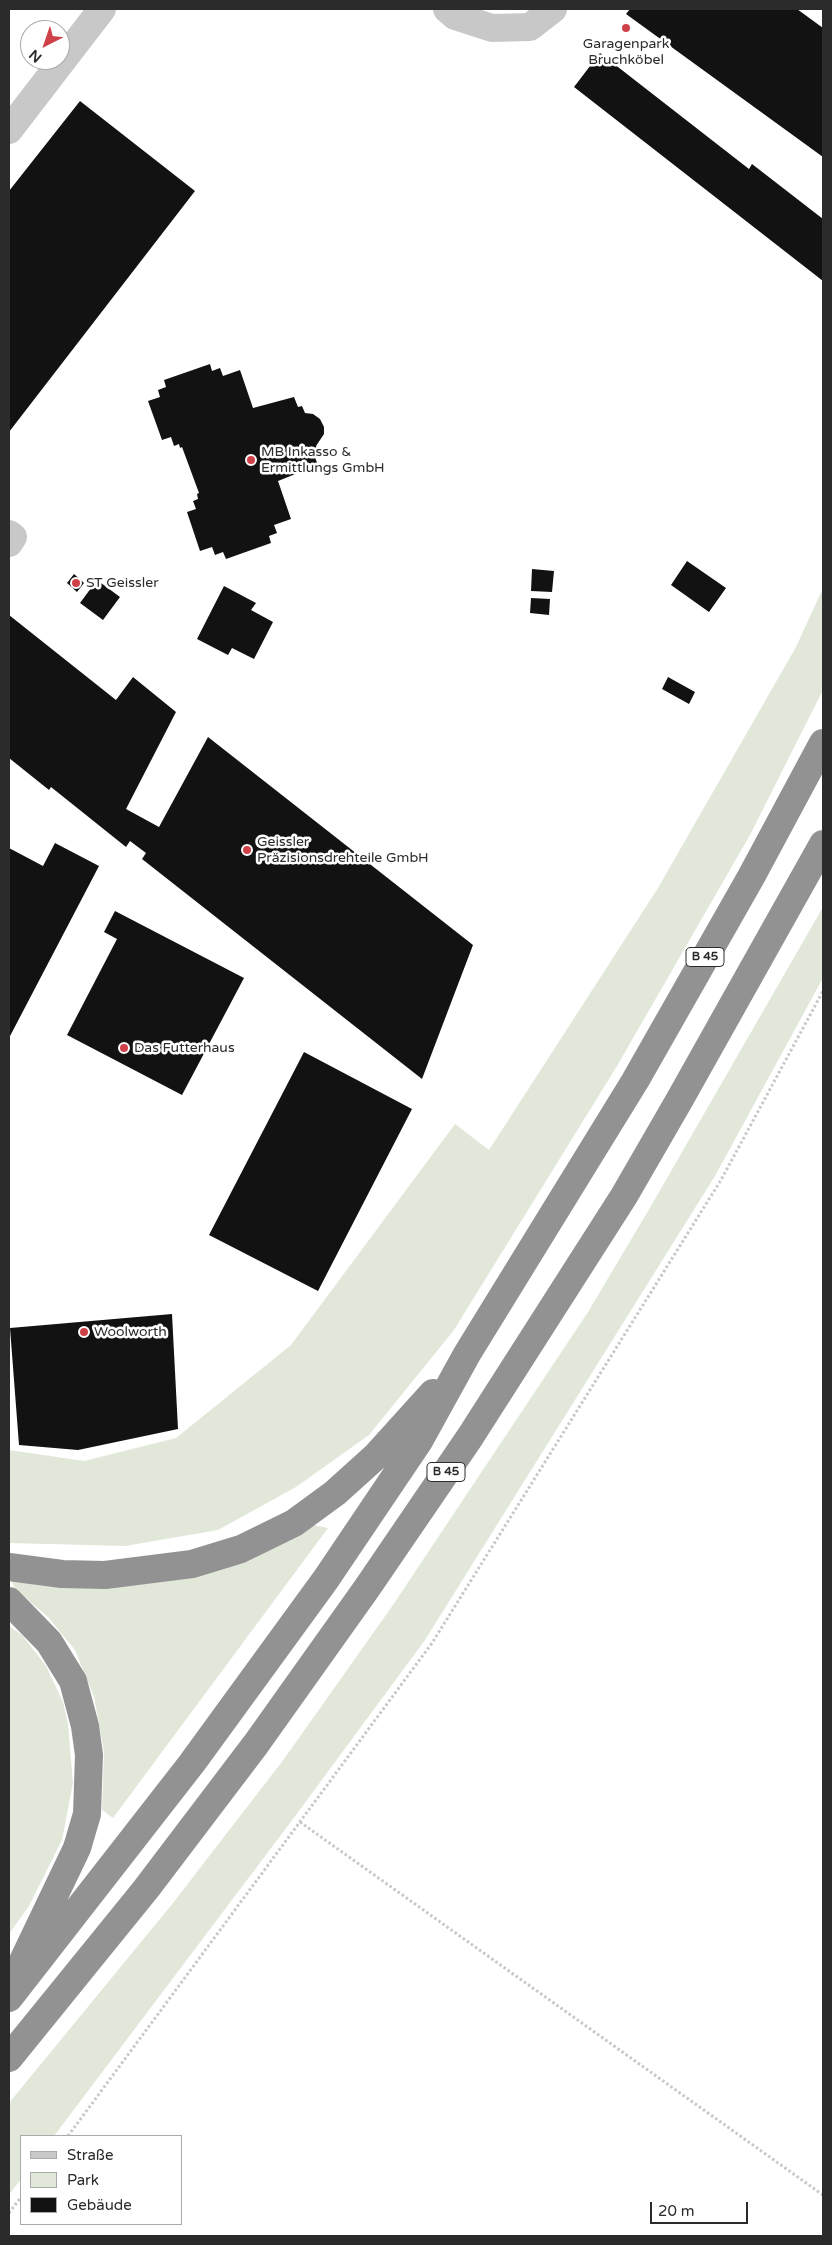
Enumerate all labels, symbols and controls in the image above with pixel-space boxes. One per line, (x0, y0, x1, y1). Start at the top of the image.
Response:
north arrow (20, 20, 70, 70)
marker: Garagenpark Bruchköbel (620, 22, 632, 34)
place label: Garagenpark Bruchköbel (583, 36, 669, 68)
text: N (26, 46, 45, 66)
place label: MB Inkasso & Ermittlungs GmbH (261, 444, 385, 477)
marker: MB Inkasso & Ermittlungs GmbH (245, 454, 257, 466)
place label: ST Geissler (86, 575, 158, 591)
marker: ST Geissler (70, 577, 82, 589)
place label: Geissler Präzisionsdrehteile GmbH (257, 834, 429, 866)
marker: Geissler Präzisionsdrehteile GmbH (241, 844, 253, 856)
road number: B 45 (686, 948, 724, 966)
place label: Das Futterhaus (134, 1040, 235, 1056)
marker: Das Futterhaus (118, 1042, 130, 1054)
place label: Woolworth (94, 1324, 167, 1340)
marker: Woolworth (78, 1326, 90, 1338)
road number: B 45 (427, 1462, 465, 1481)
legend (20, 2135, 182, 2225)
text: Straße (67, 2146, 113, 2164)
text: Park (67, 2171, 99, 2189)
scale bar (652, 2192, 750, 2224)
text: Gebäude (67, 2196, 132, 2214)
text: 20 m (658, 2202, 695, 2220)

